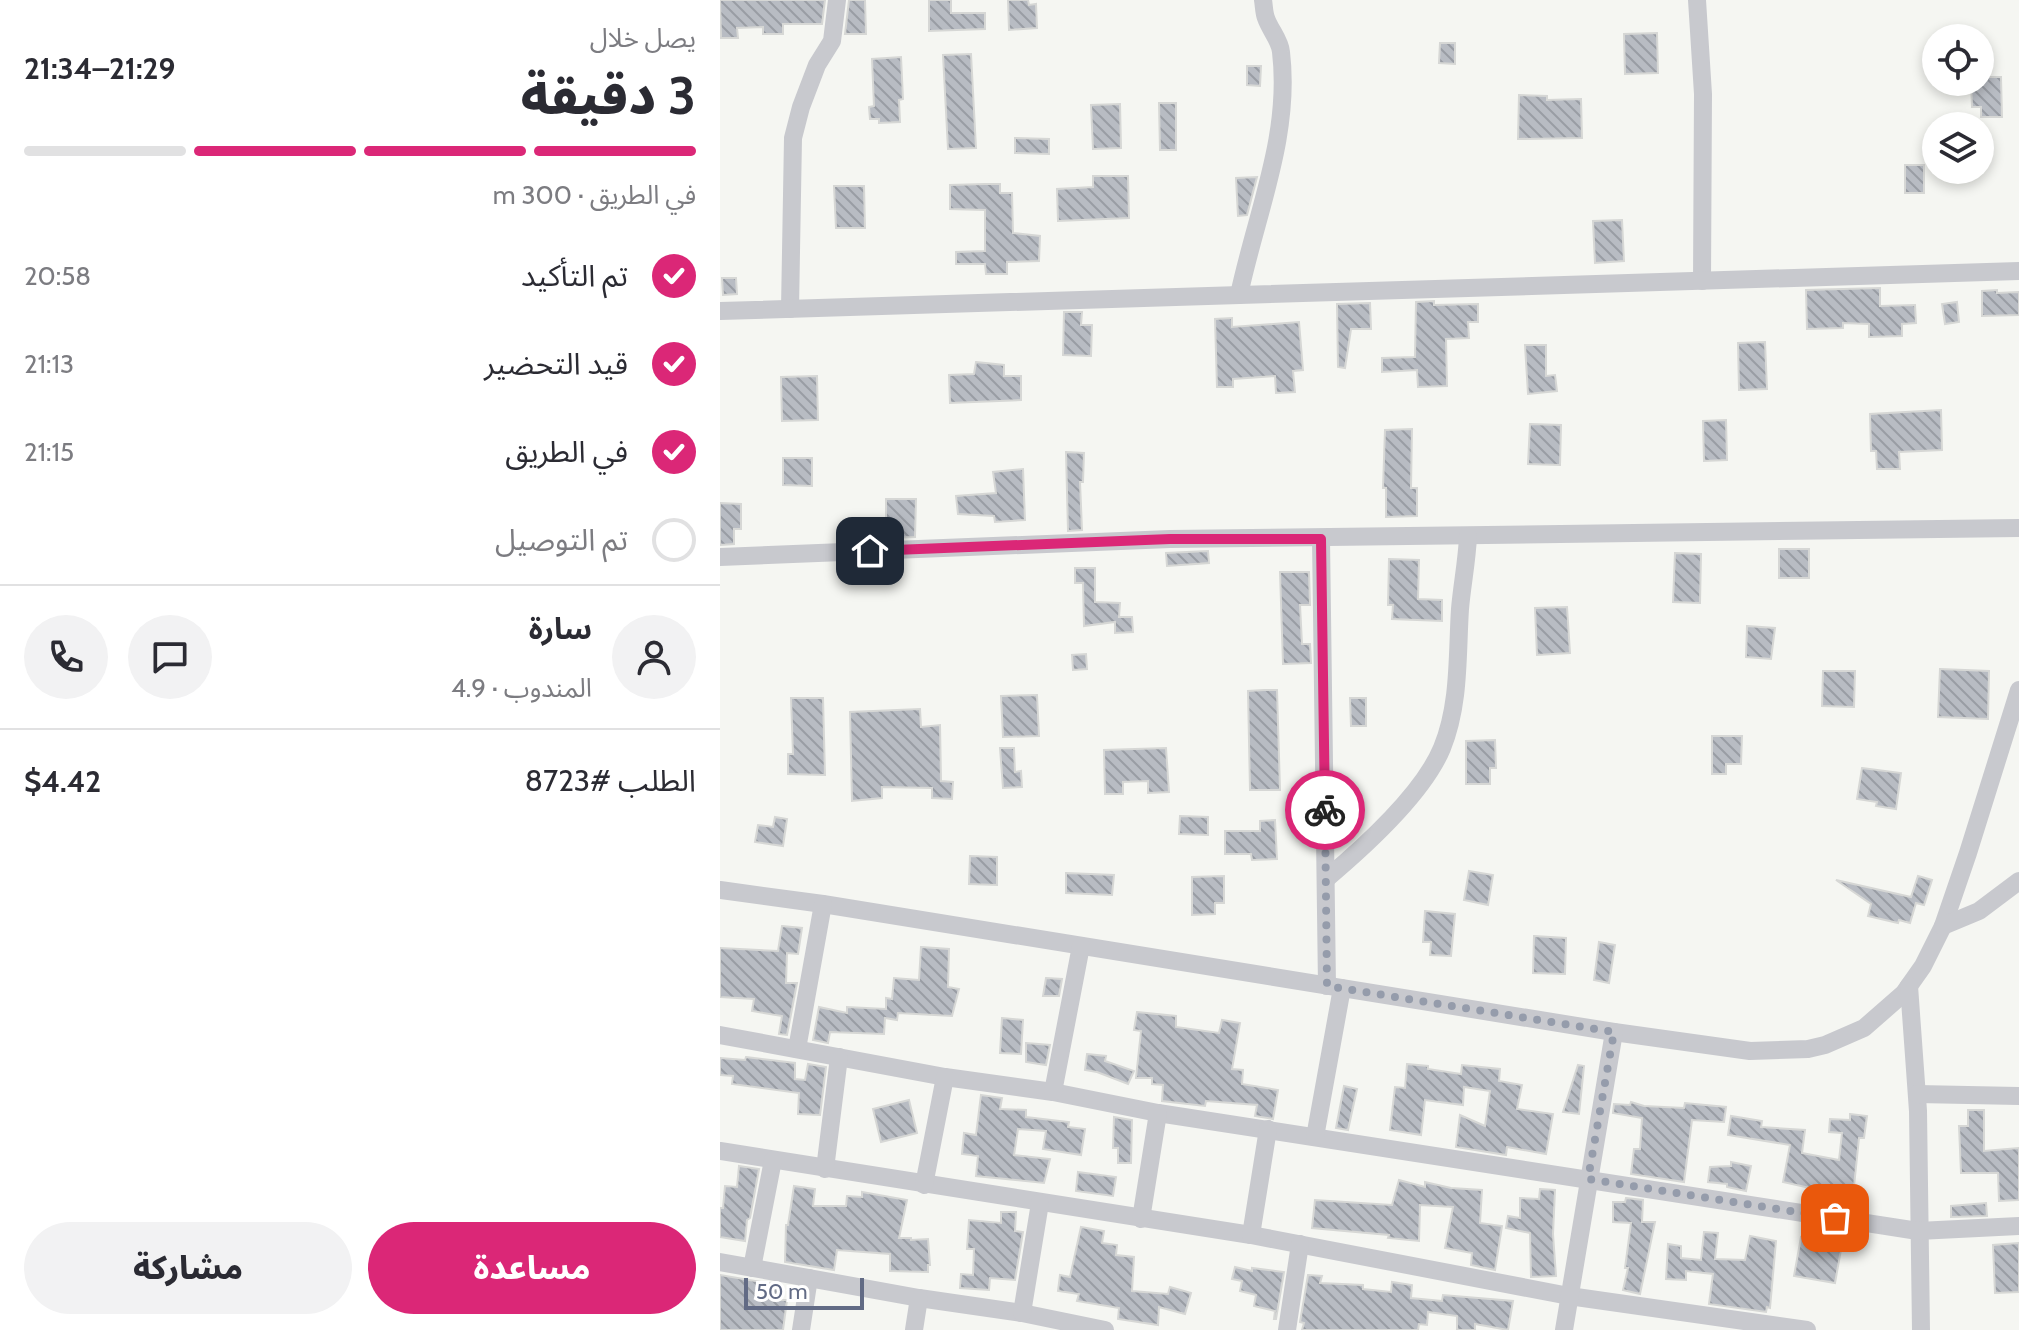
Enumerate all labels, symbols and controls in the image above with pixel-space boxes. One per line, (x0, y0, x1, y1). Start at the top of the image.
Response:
text: يصل خلال (590, 22, 696, 54)
map controls (1922, 24, 1994, 184)
button: locate (1922, 24, 1994, 96)
text: 21:29–21:34 (24, 50, 175, 87)
text: 3 دقيقة (520, 64, 696, 127)
button: layers (1922, 112, 1994, 184)
text: في الطريق · 300 m (493, 179, 696, 211)
icon: check (652, 254, 696, 298)
text: تم التأكيد (521, 257, 628, 294)
text: 20:58 (24, 260, 91, 292)
icon: check (652, 342, 696, 386)
text: قيد التحضير (484, 345, 628, 382)
text: 21:13 (24, 348, 74, 380)
icon: check (652, 430, 696, 474)
text: في الطريق (505, 433, 628, 470)
text: 21:15 (24, 436, 74, 468)
pin (836, 517, 904, 585)
text: تم التوصيل (495, 521, 628, 558)
icon: home (848, 529, 892, 573)
text: سارة (529, 610, 592, 647)
button: phone (24, 615, 108, 699)
button: chat (128, 615, 212, 699)
button: person (612, 615, 696, 699)
text: المندوب · 4.9 (451, 672, 592, 704)
text: الطلب #8723 (525, 762, 696, 799)
text: $4.42 (24, 763, 101, 800)
courier (1285, 770, 1365, 850)
icon: bike (1303, 788, 1347, 832)
pin (1801, 1184, 1869, 1252)
icon: bag (1813, 1196, 1857, 1240)
button: مشاركة (24, 1222, 352, 1314)
button: مساعدة (368, 1222, 696, 1314)
scale bar (744, 1274, 864, 1310)
text: 50 m (756, 1278, 808, 1305)

